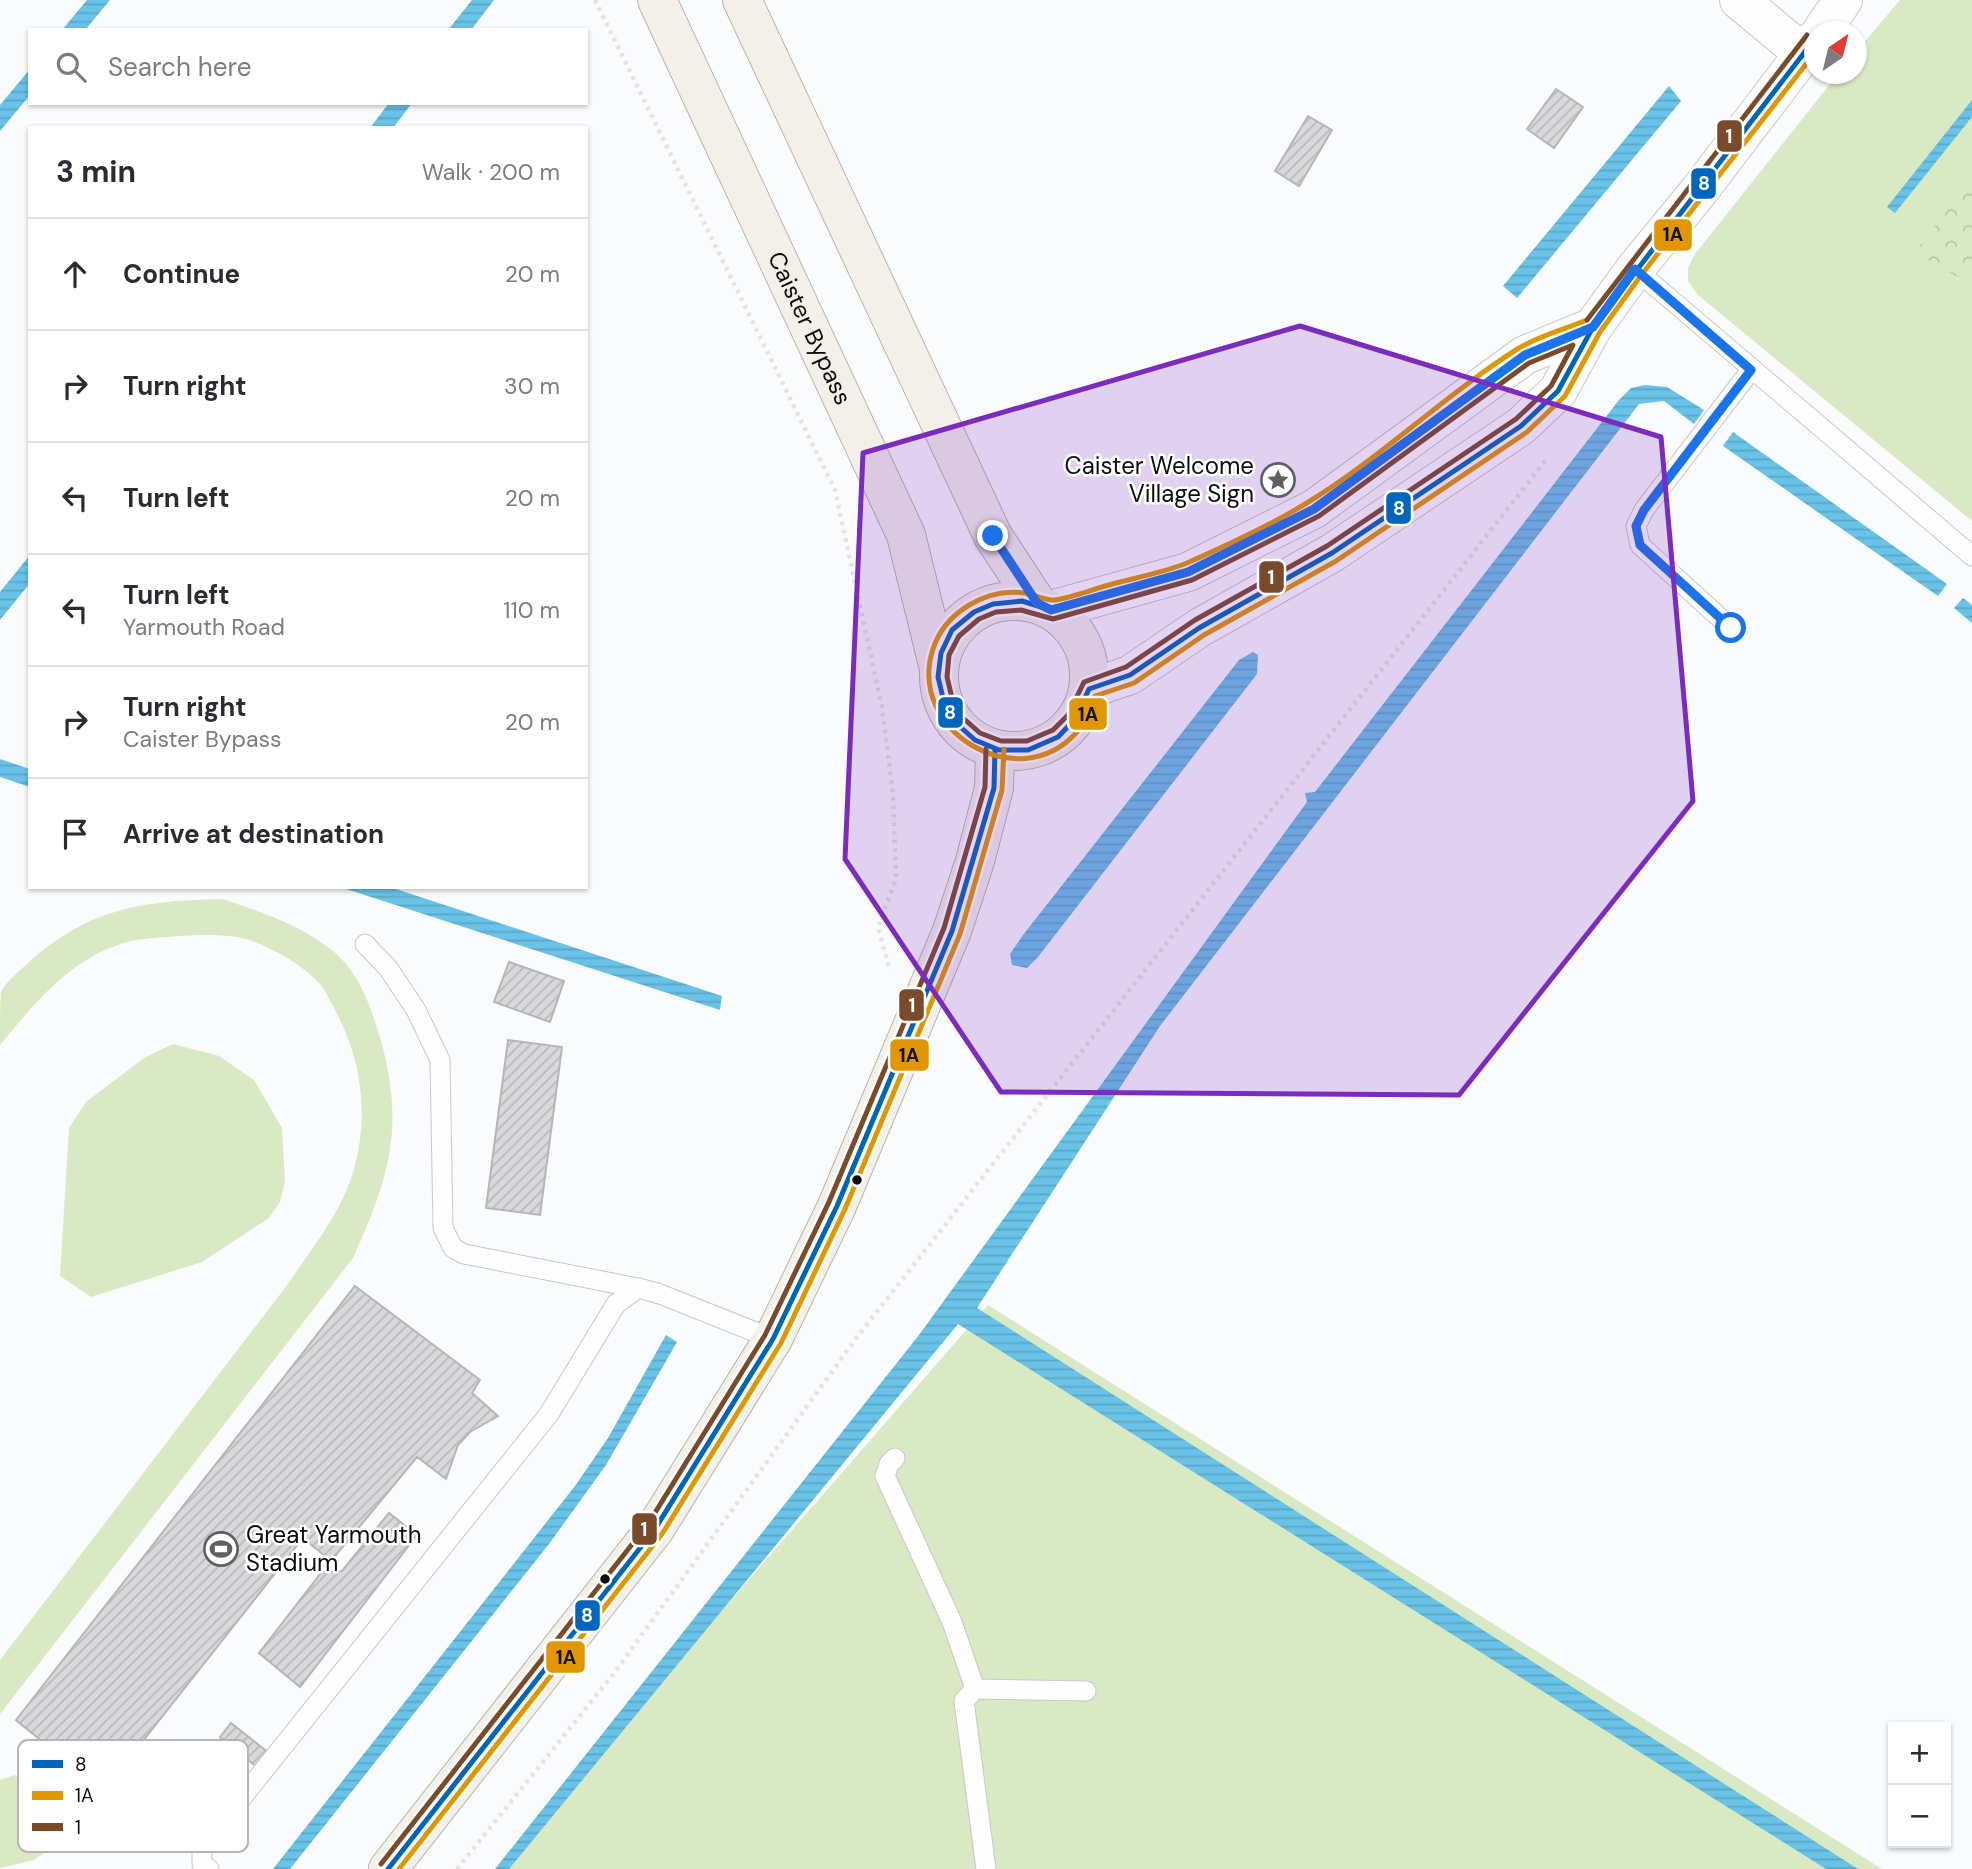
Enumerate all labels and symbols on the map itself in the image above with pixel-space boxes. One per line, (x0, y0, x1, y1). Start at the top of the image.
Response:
north arrow (1804, 21, 1867, 84)
line badge: 1 (1716, 119, 1743, 153)
text: 1 (1726, 124, 1732, 149)
line badge: 8 (1690, 167, 1717, 200)
text: 8 (1698, 171, 1710, 196)
line badge: 1A (1653, 218, 1693, 252)
text: 1A (1663, 222, 1684, 247)
street label: Caister Bypass (761, 246, 859, 410)
place label: Caister Welcome Village Sign (1065, 450, 1254, 509)
place icon: Caister Welcome Village Sign (1259, 461, 1297, 499)
line badge: 8 (1385, 491, 1412, 525)
text: 8 (1393, 496, 1405, 521)
route end (977, 520, 1008, 551)
line badge: 1 (1258, 560, 1285, 594)
text: 1 (1268, 565, 1274, 590)
route start (1715, 612, 1746, 643)
line badge: 8 (937, 696, 964, 729)
line badge: 1A (1068, 697, 1108, 731)
text: 8 (944, 700, 956, 725)
text: 1A (1078, 702, 1099, 727)
line badge: 1 (898, 988, 925, 1022)
text: 1 (909, 993, 915, 1018)
line badge: 1A (889, 1038, 930, 1072)
text: 1A (899, 1043, 920, 1068)
unlabelled marker (850, 1173, 864, 1187)
line badge: 1 (631, 1512, 658, 1546)
text: 1 (641, 1517, 647, 1542)
place label: Great Yarmouth Stadium (246, 1519, 421, 1578)
sports icon: Great Yarmouth Stadium (202, 1530, 240, 1568)
unlabelled marker (598, 1572, 612, 1586)
line badge: 8 (574, 1599, 601, 1632)
text: 8 (581, 1603, 593, 1628)
line badge: 1A (545, 1640, 586, 1674)
text: 1A (556, 1645, 577, 1670)
legend (18, 1740, 248, 1852)
text: 8 (75, 1752, 87, 1777)
text: 1A (75, 1783, 94, 1808)
text: 1 (75, 1815, 81, 1840)

